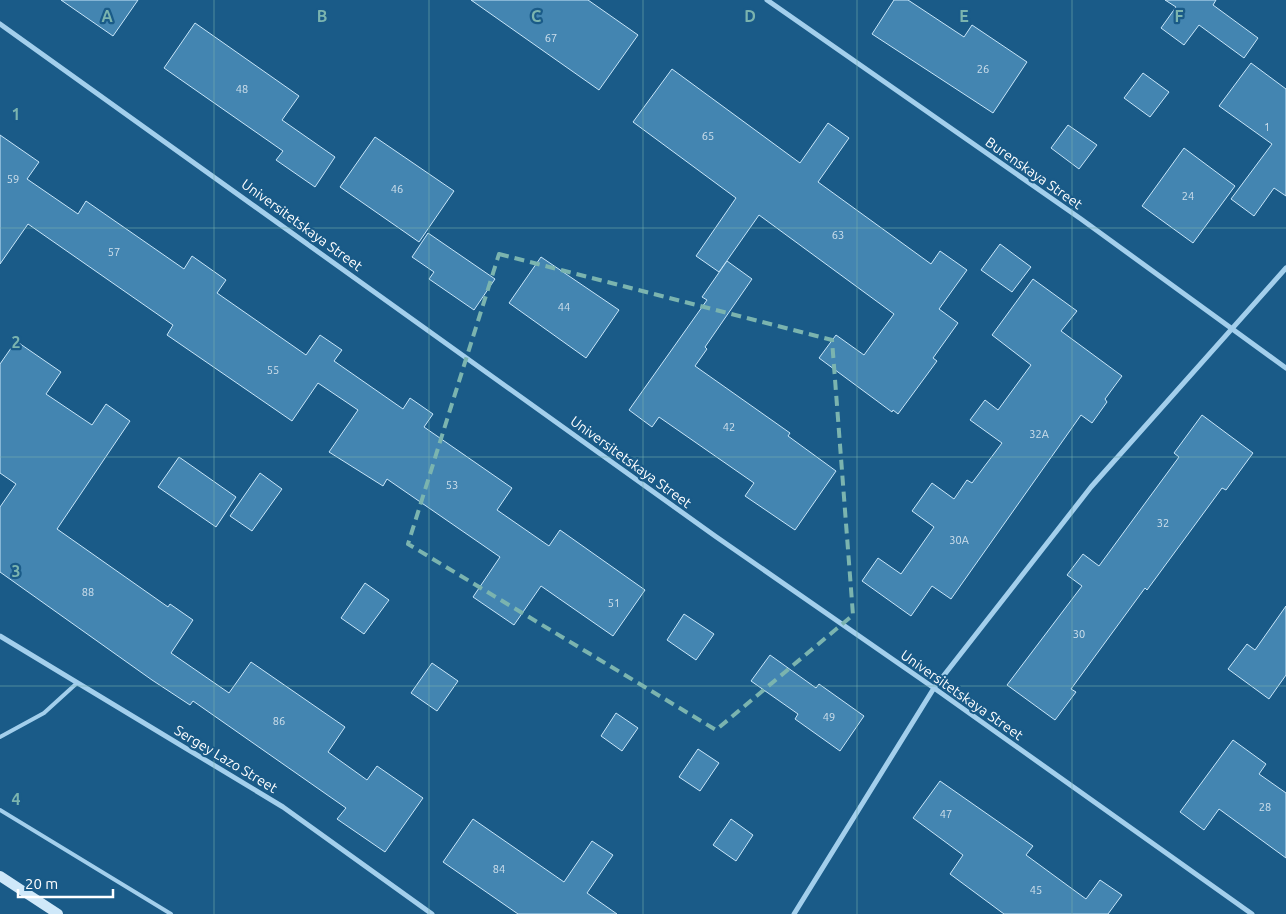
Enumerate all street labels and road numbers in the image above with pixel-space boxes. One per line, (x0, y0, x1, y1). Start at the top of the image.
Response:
street label: Burenskaya Street (983, 134, 1086, 213)
street label: Universitetskaya Street (238, 176, 366, 275)
street label: Universitetskaya Street (567, 413, 695, 512)
street label: Universitetskaya Street (898, 647, 1027, 744)
street label: Sergey Lazo Street (172, 722, 281, 796)

